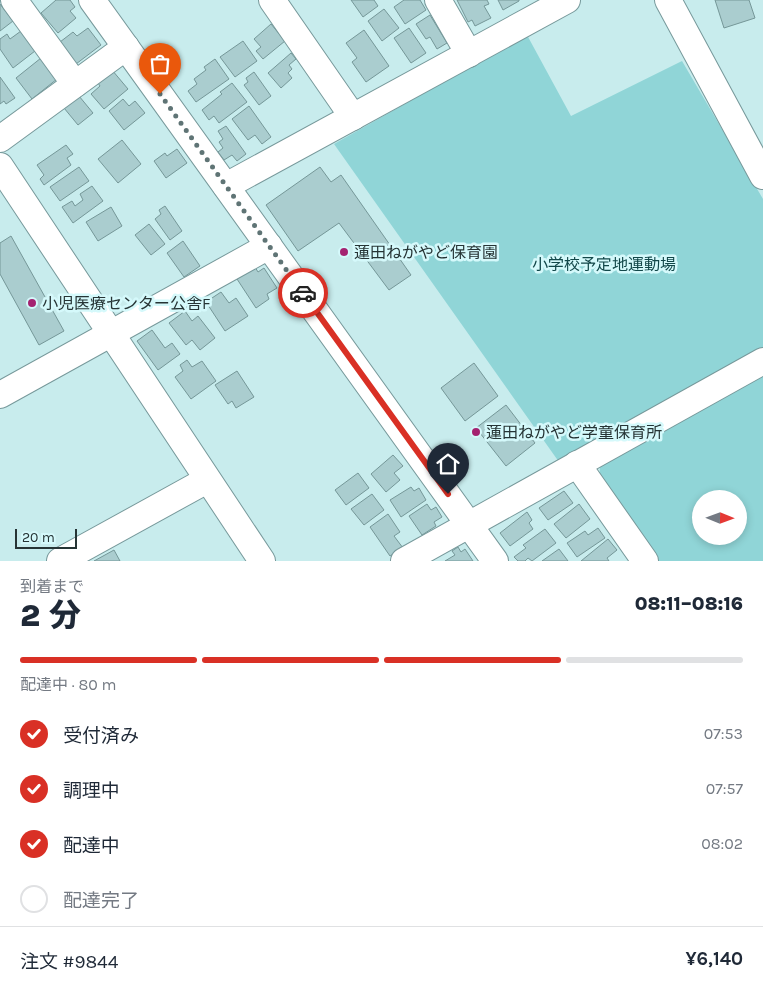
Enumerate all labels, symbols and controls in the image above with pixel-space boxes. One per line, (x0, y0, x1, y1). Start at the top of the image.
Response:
pin (139, 43, 181, 94)
icon: bag (146, 50, 174, 78)
place label: 蓮田ねがやど保育園 (354, 243, 498, 262)
marker: 蓮田ねがやど保育園 (338, 246, 350, 258)
park label: 小学校予定地運動場 (532, 255, 676, 274)
courier (278, 268, 328, 318)
icon: car (289, 279, 317, 307)
place label: 小児医療センター公舎F (42, 294, 210, 313)
marker: 小児医療センター公舎F (26, 297, 38, 309)
place label: 蓮田ねがやど学童保育所 (486, 423, 662, 442)
marker: 蓮田ねがやど学童保育所 (470, 426, 482, 438)
pin (427, 443, 469, 494)
icon: home (434, 450, 462, 478)
north arrow (692, 490, 748, 545)
map controls (692, 490, 747, 545)
scale bar (15, 526, 78, 549)
text: 20 m (22, 529, 55, 546)
text: 到着まで (20, 577, 84, 596)
text: 08:11–08:16 (635, 593, 743, 615)
text: 2 分 (20, 597, 81, 634)
text: 配達中 · 80 m (20, 675, 117, 694)
icon: check (20, 720, 48, 748)
text: 07:53 (704, 724, 743, 743)
text: 受付済み (63, 725, 139, 747)
icon: check (20, 775, 48, 803)
text: 07:57 (706, 779, 743, 798)
text: 調理中 (63, 780, 120, 802)
icon: check (20, 830, 48, 858)
text: 08:02 (701, 834, 743, 853)
text: 配達中 (63, 835, 120, 857)
text: 配達完了 (63, 890, 139, 912)
text: ¥6,140 (685, 948, 743, 970)
text: 注文 #9844 (20, 951, 118, 973)

